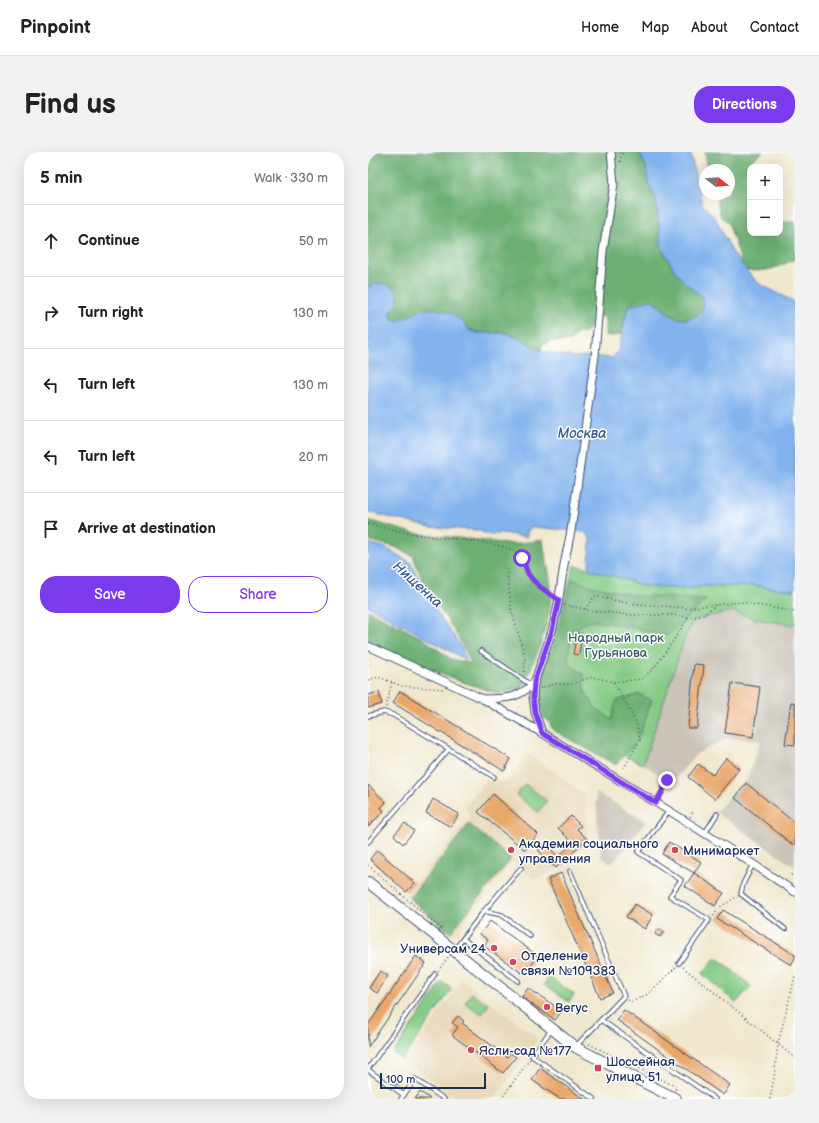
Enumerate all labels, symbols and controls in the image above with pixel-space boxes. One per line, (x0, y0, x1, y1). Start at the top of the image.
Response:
text: Pinpoint (20, 16, 91, 39)
text: Home (581, 19, 619, 36)
text: Map (641, 19, 669, 36)
text: About (691, 19, 728, 36)
text: Contact (750, 19, 799, 36)
button: Directions (694, 86, 795, 123)
text: Find us (24, 88, 116, 121)
north arrow (699, 164, 735, 200)
map controls (747, 164, 783, 236)
button: + (747, 164, 783, 200)
text: 5 min (40, 168, 83, 188)
text: Walk · 330 m (254, 170, 328, 186)
button: − (747, 200, 783, 236)
icon: ahead (40, 230, 62, 252)
text: Continue (78, 231, 140, 250)
text: 50 m (299, 233, 328, 249)
icon: right (40, 302, 62, 324)
text: Turn right (78, 303, 143, 322)
text: 130 m (293, 305, 328, 321)
icon: left (40, 374, 62, 396)
text: Turn left (78, 375, 135, 394)
text: 130 m (293, 377, 328, 393)
water label: Москва (558, 425, 606, 442)
icon: left (40, 446, 62, 468)
text: Turn left (78, 447, 135, 466)
text: 20 m (298, 449, 328, 465)
icon: arrive (40, 518, 62, 540)
text: Arrive at destination (78, 519, 216, 538)
route start (513, 549, 531, 567)
water label: Нищенка (389, 558, 446, 611)
button: Save (40, 576, 180, 613)
button: Share (188, 576, 328, 613)
park label: Народный парк Гурьянова (568, 630, 664, 661)
route end (658, 771, 676, 789)
place label: Академия социального управления (518, 836, 658, 867)
place label: Минимаркет (683, 843, 760, 859)
marker: Академия социального управления (506, 845, 516, 855)
marker: Минимаркет (670, 845, 680, 855)
place label: Универсам 24 (400, 941, 486, 957)
marker: Универсам 24 (489, 943, 499, 953)
place label: Отделение связи №109383 (521, 948, 616, 979)
marker: Отделение связи №109383 (508, 957, 518, 967)
place label: Вегус (555, 1000, 589, 1016)
marker: Вегус (542, 1002, 552, 1012)
place label: Ясли-сад №177 (479, 1043, 572, 1059)
marker: Ясли-сад №177 (466, 1045, 476, 1055)
place label: Шоссейная улица, 51 (606, 1054, 675, 1085)
marker: Шоссейная улица, 51 (593, 1063, 603, 1073)
scale bar (380, 1071, 486, 1090)
text: 100 m (386, 1073, 415, 1086)

